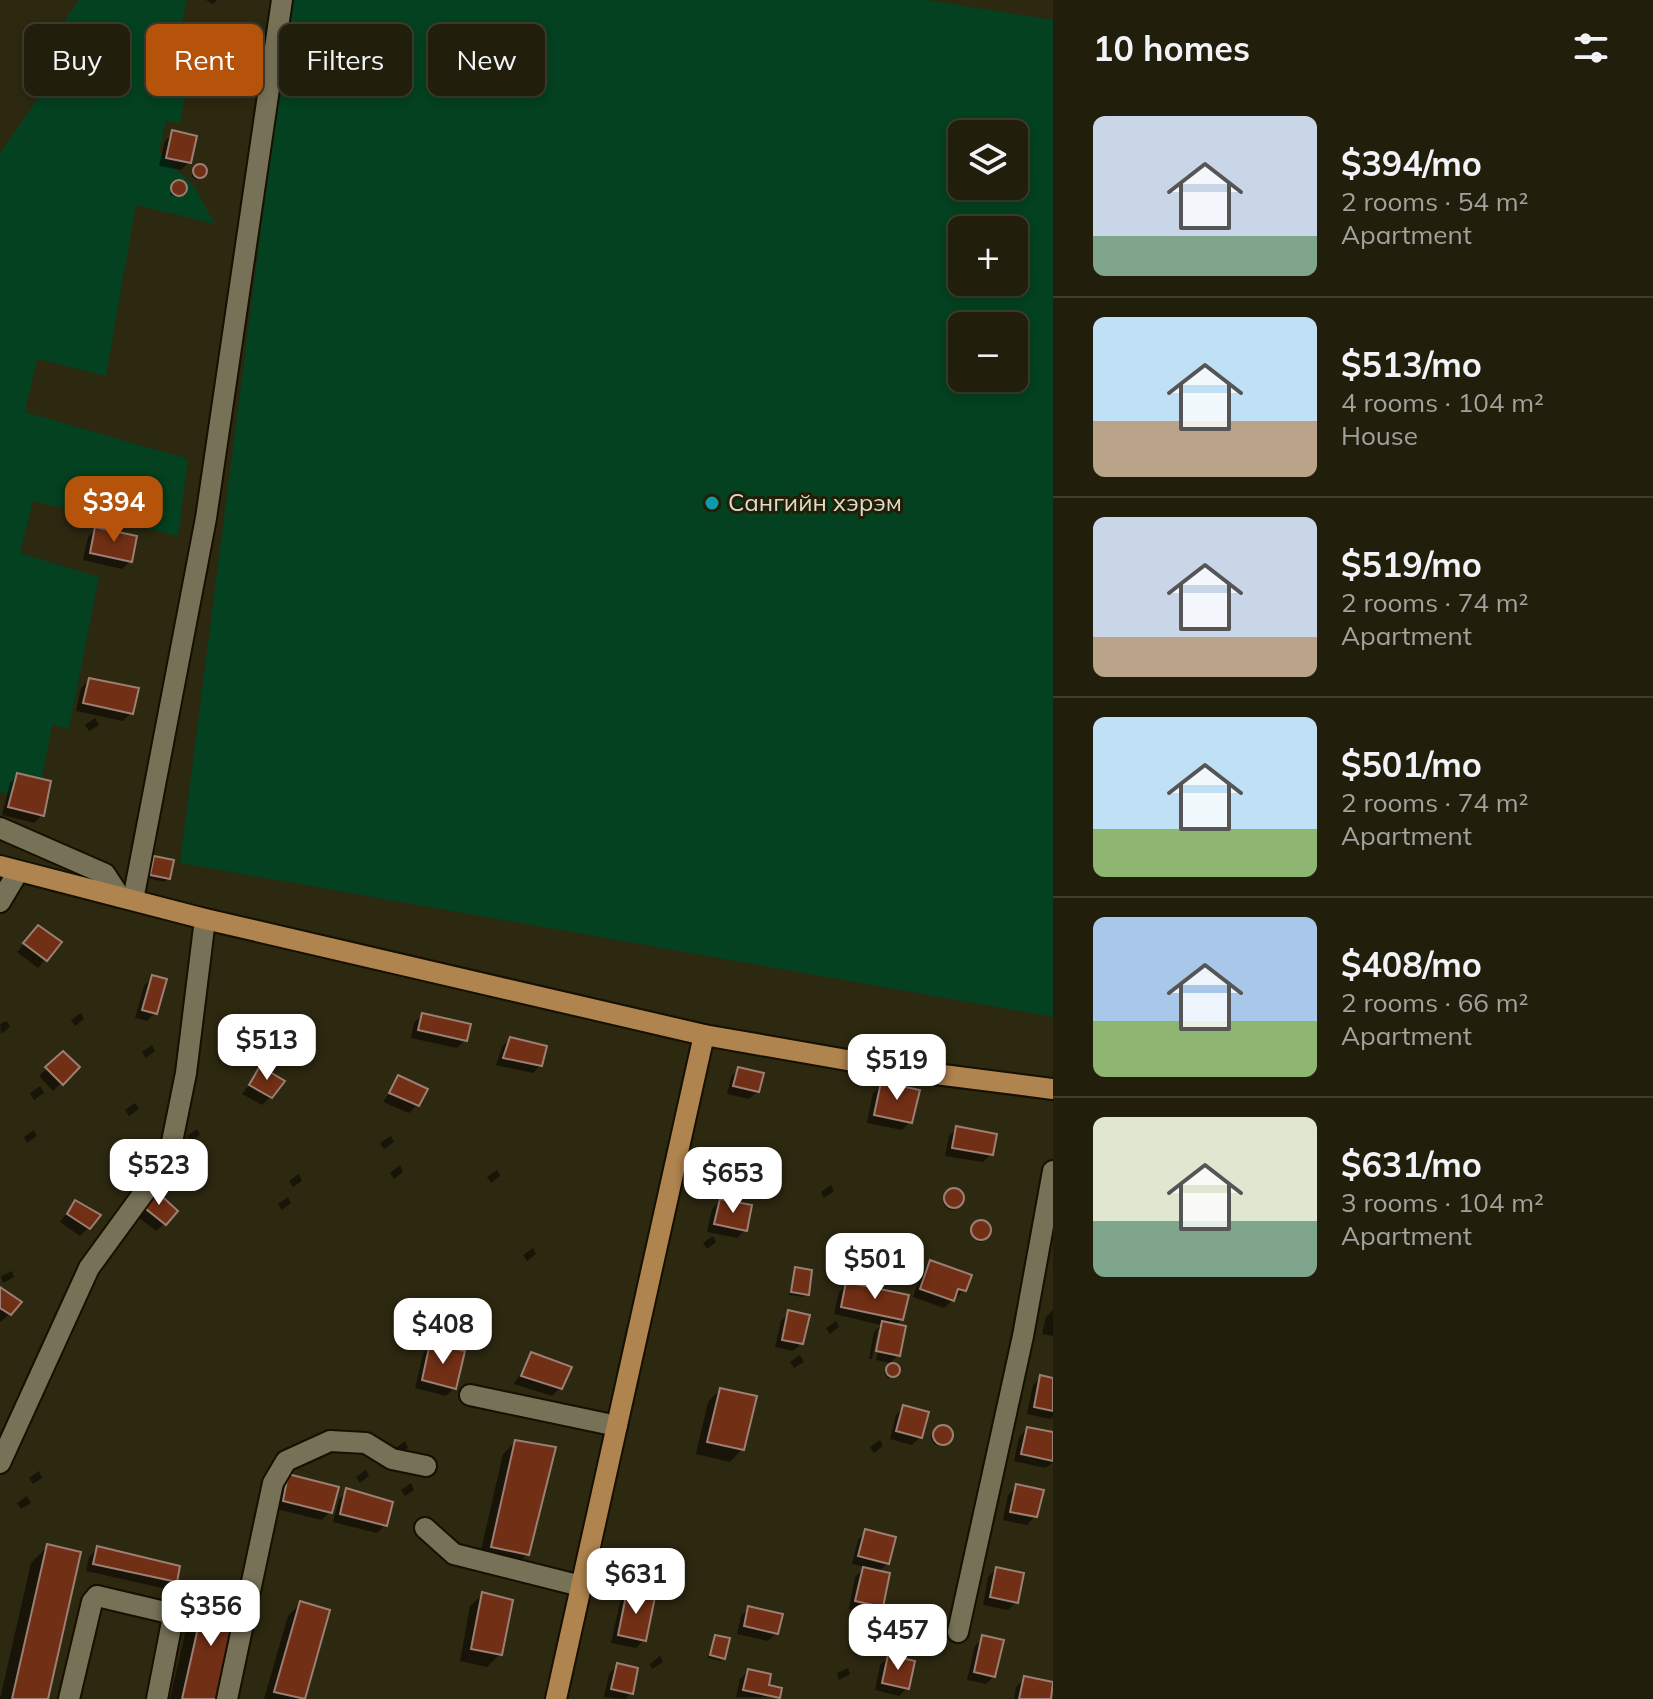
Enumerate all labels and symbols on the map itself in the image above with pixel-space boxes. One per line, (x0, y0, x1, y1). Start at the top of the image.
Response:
pin: $394 (67, 476, 161, 544)
place label: Сангийн хэрэм (728, 487, 902, 517)
marker: Сангийн хэрэм (703, 494, 721, 512)
pin: $513 (220, 1014, 314, 1082)
pin: $519 (850, 1034, 944, 1102)
pin: $523 (112, 1139, 206, 1207)
pin: $653 (686, 1147, 780, 1215)
pin: $501 (828, 1233, 922, 1301)
pin: $408 (396, 1298, 490, 1366)
pin: $631 (589, 1548, 683, 1616)
pin: $356 (164, 1580, 258, 1648)
pin: $457 (851, 1604, 945, 1672)

